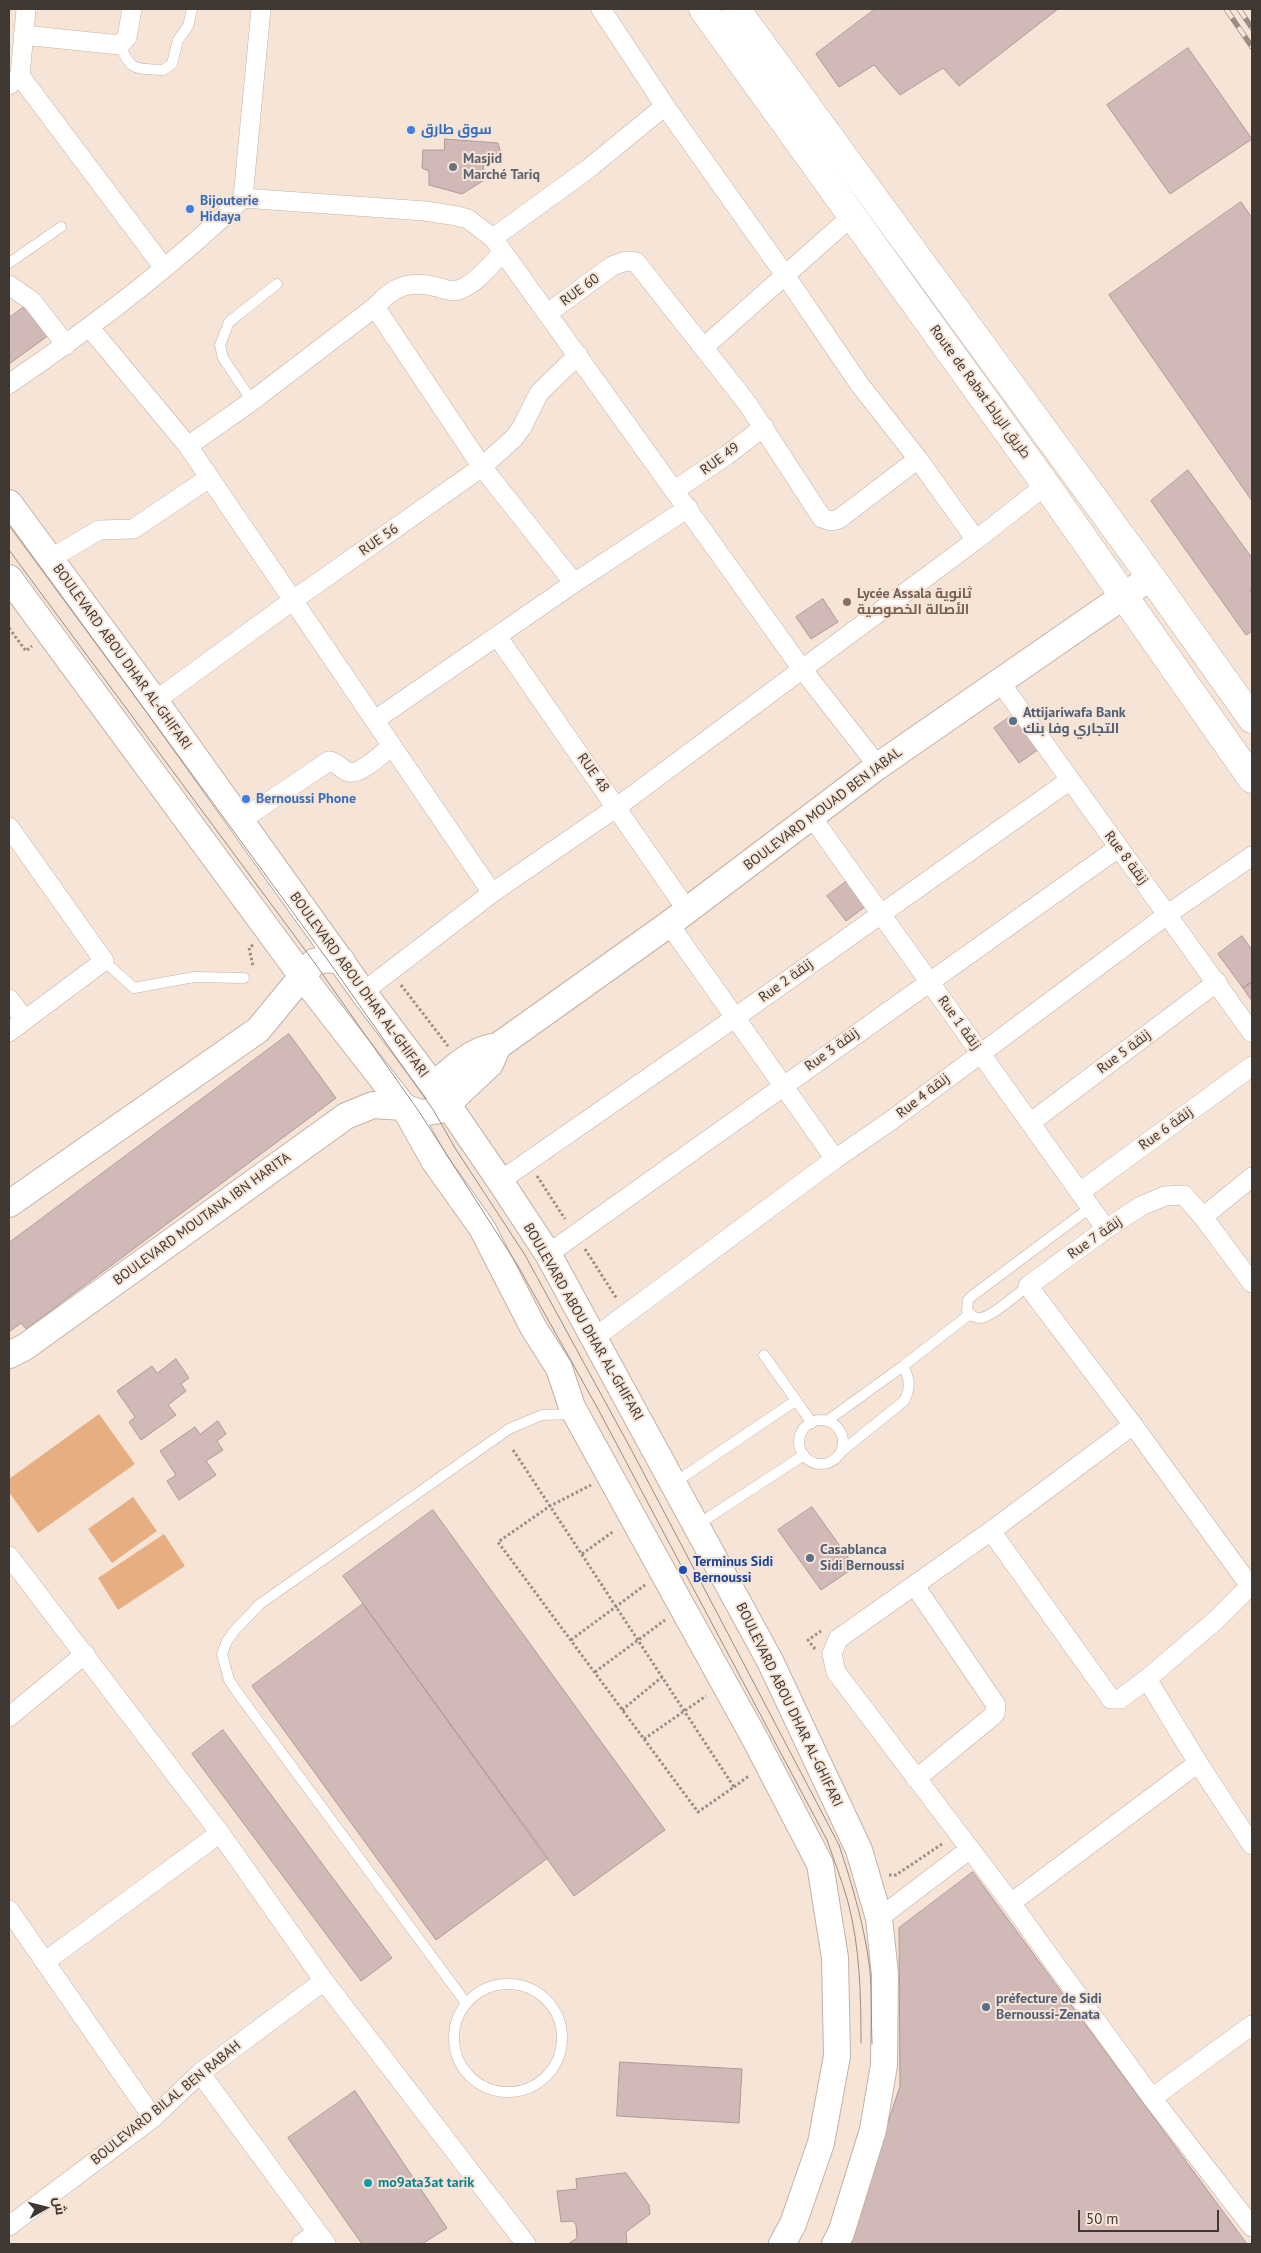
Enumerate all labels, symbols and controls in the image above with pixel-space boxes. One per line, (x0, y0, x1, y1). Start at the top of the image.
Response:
place label: سوق طارق (421, 122, 492, 138)
marker: سوق طارق (405, 124, 417, 136)
place label: Masjid Marché Tariq (463, 151, 540, 184)
marker: Masjid Marché Tariq (447, 161, 459, 173)
place label: Bijouterie Hidaya (200, 193, 259, 226)
marker: Bijouterie Hidaya (184, 203, 196, 215)
street label: RUE 60 (557, 270, 603, 310)
street label: Route de Rabat طريق الرباط (926, 322, 1034, 462)
street label: RUE 49 (697, 439, 743, 479)
street label: RUE 56 (356, 521, 402, 559)
street label: BOULEVARD ABOU DHAR AL-GHIFARI (49, 561, 195, 753)
place label: Lycée Assala ثانوية الأصالة الخصوصية (857, 586, 972, 618)
marker: Lycée Assala ثانوية الأصالة الخصوصية (841, 596, 853, 608)
place label: Attijariwafa Bank التجاري وفا بنك (1023, 705, 1126, 738)
marker: Attijariwafa Bank التجاري وفا بنك (1007, 715, 1019, 727)
street label: BOULEVARD MOUAD BEN JABAL (741, 744, 905, 874)
street label: RUE 48 (574, 750, 612, 796)
place label: Bernoussi Phone (256, 791, 356, 807)
marker: Bernoussi Phone (240, 793, 252, 805)
street label: Rue 8 زنقة (1101, 828, 1151, 888)
street label: BOULEVARD ABOU DHAR AL-GHIFARI (286, 889, 432, 1081)
street label: Rue 2 زنقة (756, 956, 816, 1006)
street label: Rue 1 زنقة (934, 993, 984, 1053)
street label: Rue 3 زنقة (802, 1025, 862, 1075)
street label: Rue 5 زنقة (1094, 1027, 1154, 1077)
street label: Rue 4 زنقة (893, 1070, 953, 1122)
street label: Rue 6 زنقة (1136, 1104, 1196, 1154)
street label: BOULEVARD MOUTANA IBN HARITA (110, 1149, 294, 1289)
street label: Rue 7 زنقة (1065, 1213, 1125, 1263)
street label: BOULEVARD ABOU DHAR AL-GHIFARI (519, 1220, 647, 1424)
place label: Casablanca Sidi Bernoussi (820, 1542, 905, 1574)
marker: Casablanca Sidi Bernoussi (804, 1552, 816, 1564)
place label: Terminus Sidi Bernoussi (693, 1554, 773, 1586)
marker: Terminus Sidi Bernoussi (677, 1564, 689, 1576)
street label: BOULEVARD ABOU DHAR AL-GHIFARI (732, 1600, 846, 1810)
place label: préfecture de Sidi Bernoussi-Zenata (996, 1991, 1102, 2024)
marker: préfecture de Sidi Bernoussi-Zenata (980, 2001, 992, 2013)
street label: BOULEVARD BILAL BEN RABAH (88, 2037, 244, 2169)
place label: mo9ata3at tarik (378, 2175, 474, 2191)
marker: mo9ata3at tarik (362, 2177, 374, 2189)
north arrow (20, 2183, 70, 2233)
text: ش (50, 2196, 70, 2216)
scale bar (1081, 2200, 1222, 2232)
text: 50 m (1086, 2209, 1119, 2228)

